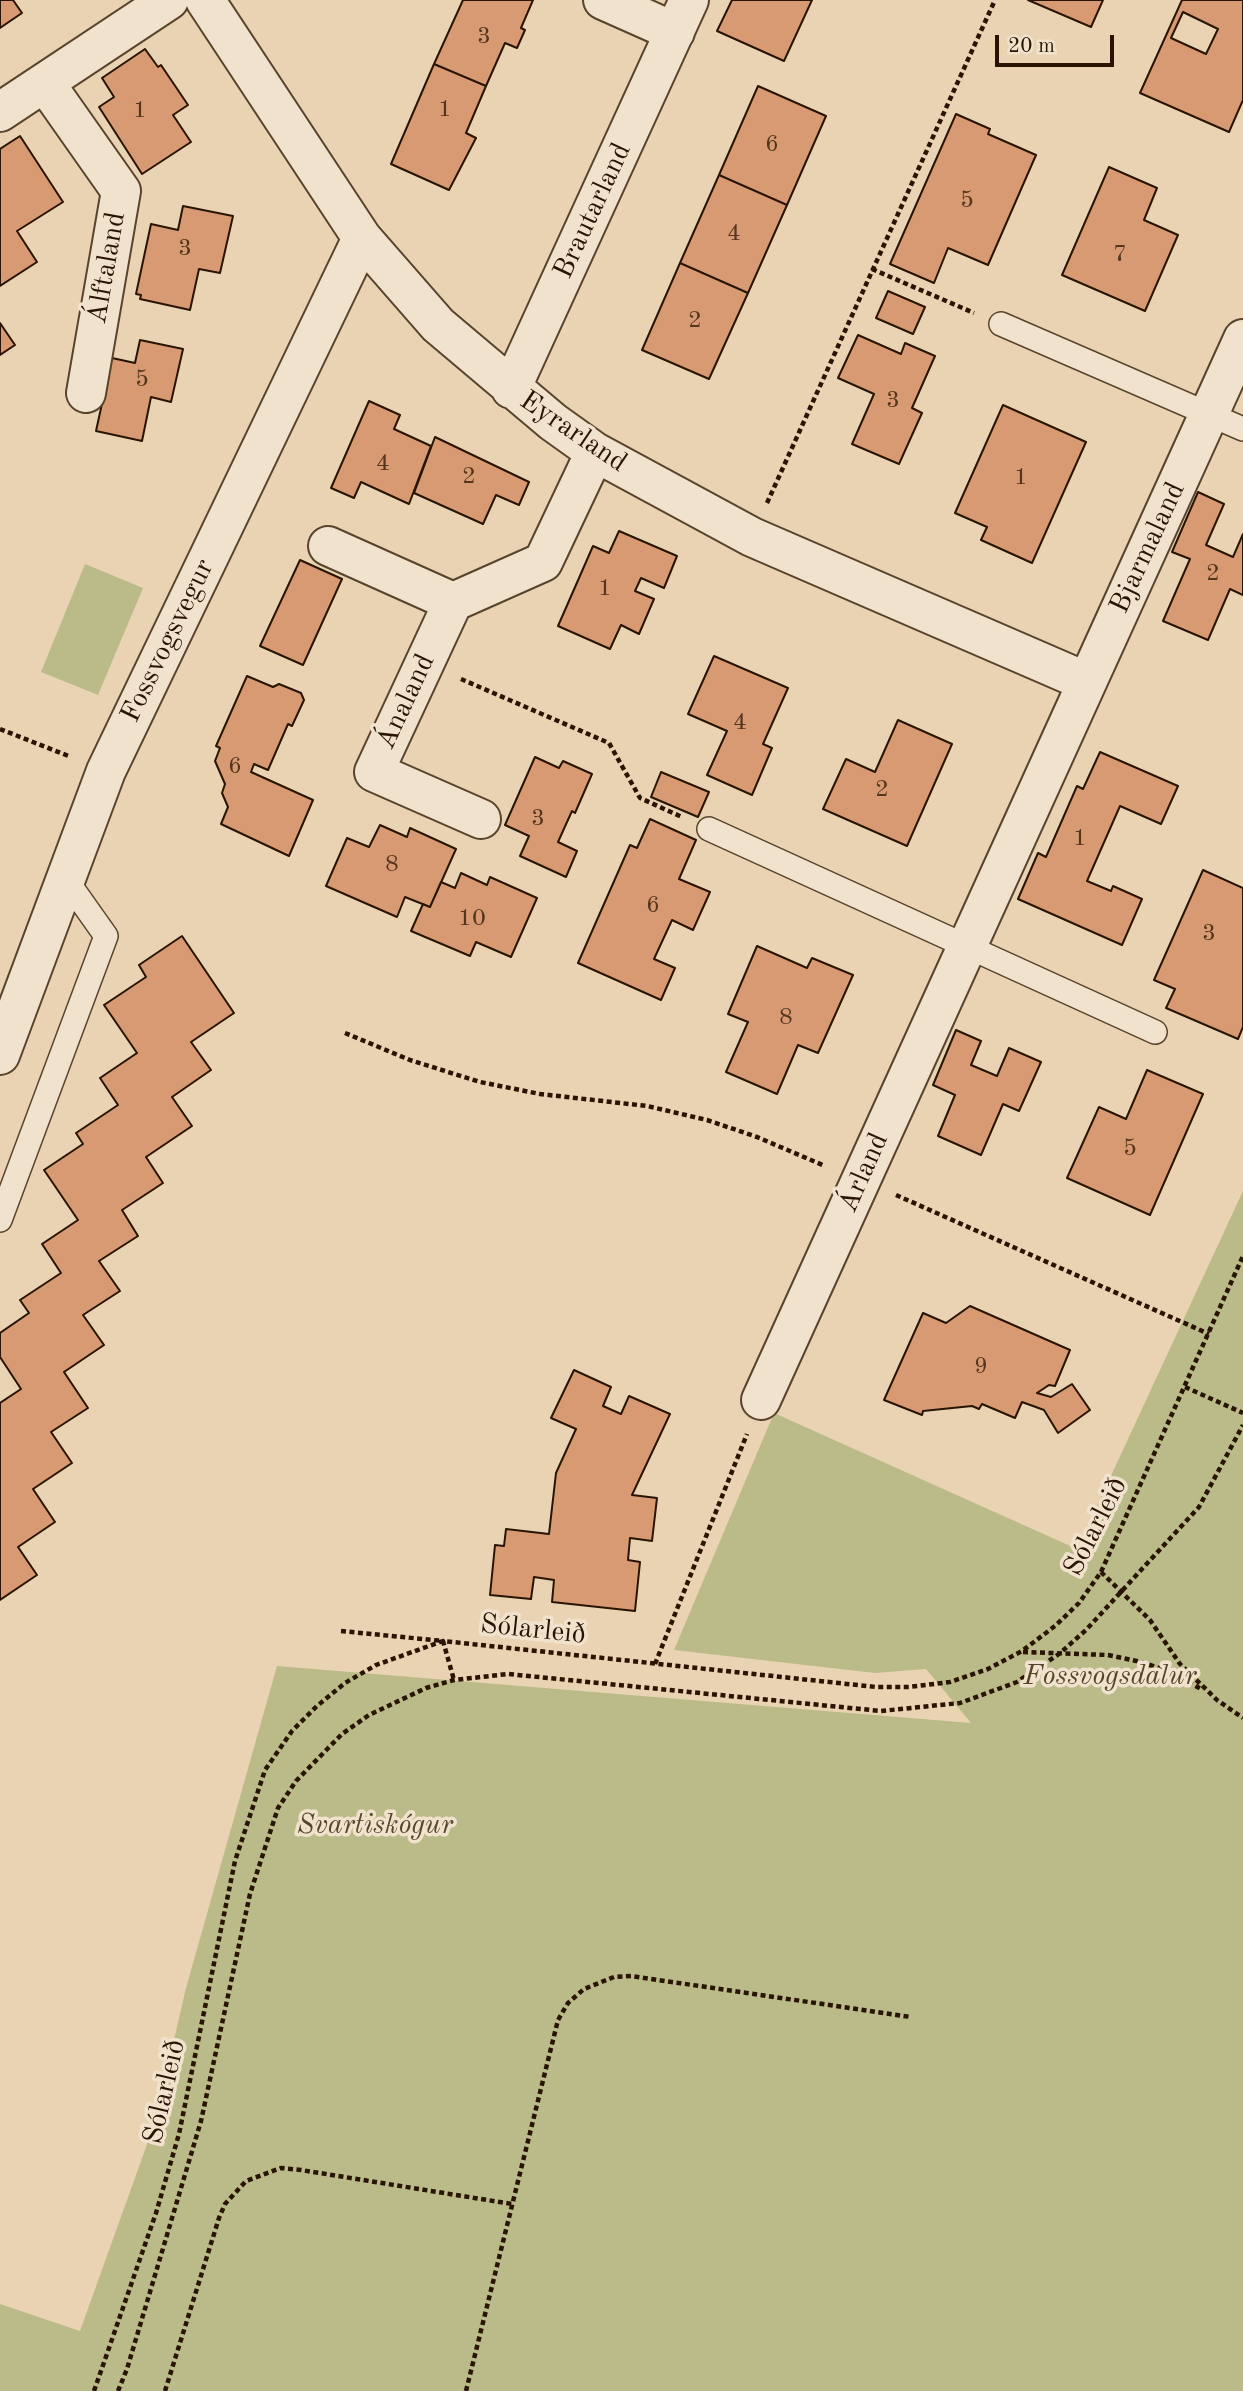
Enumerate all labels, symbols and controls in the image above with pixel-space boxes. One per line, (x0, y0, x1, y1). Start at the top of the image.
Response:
scale bar (998, 21, 1117, 65)
house number: 3 (477, 23, 491, 51)
text: 20 m (1008, 36, 1055, 57)
house number: 1 (438, 96, 452, 124)
house number: 1 (133, 97, 147, 125)
house number: 6 (765, 131, 779, 159)
street label: Brautarland (547, 138, 639, 284)
house number: 5 (960, 187, 974, 215)
street label: Álftaland (81, 209, 133, 327)
house number: 4 (727, 220, 741, 248)
house number: 3 (178, 235, 192, 263)
house number: 7 (1113, 241, 1127, 269)
house number: 2 (688, 307, 702, 335)
house number: 5 (135, 366, 149, 394)
street label: Eyrarland (513, 384, 633, 480)
house number: 3 (886, 387, 900, 415)
house number: 4 (376, 450, 390, 478)
house number: 2 (462, 463, 476, 491)
house number: 1 (1014, 464, 1028, 492)
street label: Bjarmaland (1103, 477, 1193, 619)
street label: Fossvogsvegur (114, 554, 222, 728)
house number: 2 (1206, 560, 1220, 588)
house number: 1 (598, 575, 612, 603)
street label: Ánaland (369, 649, 443, 755)
house number: 4 (733, 709, 747, 737)
house number: 6 (228, 753, 242, 781)
house number: 2 (875, 776, 889, 804)
house number: 3 (531, 805, 545, 833)
house number: 1 (1073, 825, 1087, 853)
house number: 8 (385, 851, 399, 879)
house number: 6 (646, 892, 660, 920)
house number: 10 (458, 905, 486, 933)
house number: 3 (1202, 920, 1216, 948)
house number: 8 (779, 1004, 793, 1032)
street label: Árland (832, 1128, 896, 1218)
house number: 5 (1123, 1135, 1137, 1163)
house number: 9 (974, 1353, 988, 1381)
street label: Sólarleið (1057, 1472, 1135, 1582)
street label: Sólarleið (478, 1608, 588, 1652)
park label: Fossvogsdalur (1024, 1660, 1196, 1694)
park label: Svartiskógur (297, 1809, 453, 1843)
street label: Sólarleið (137, 2037, 193, 2147)

